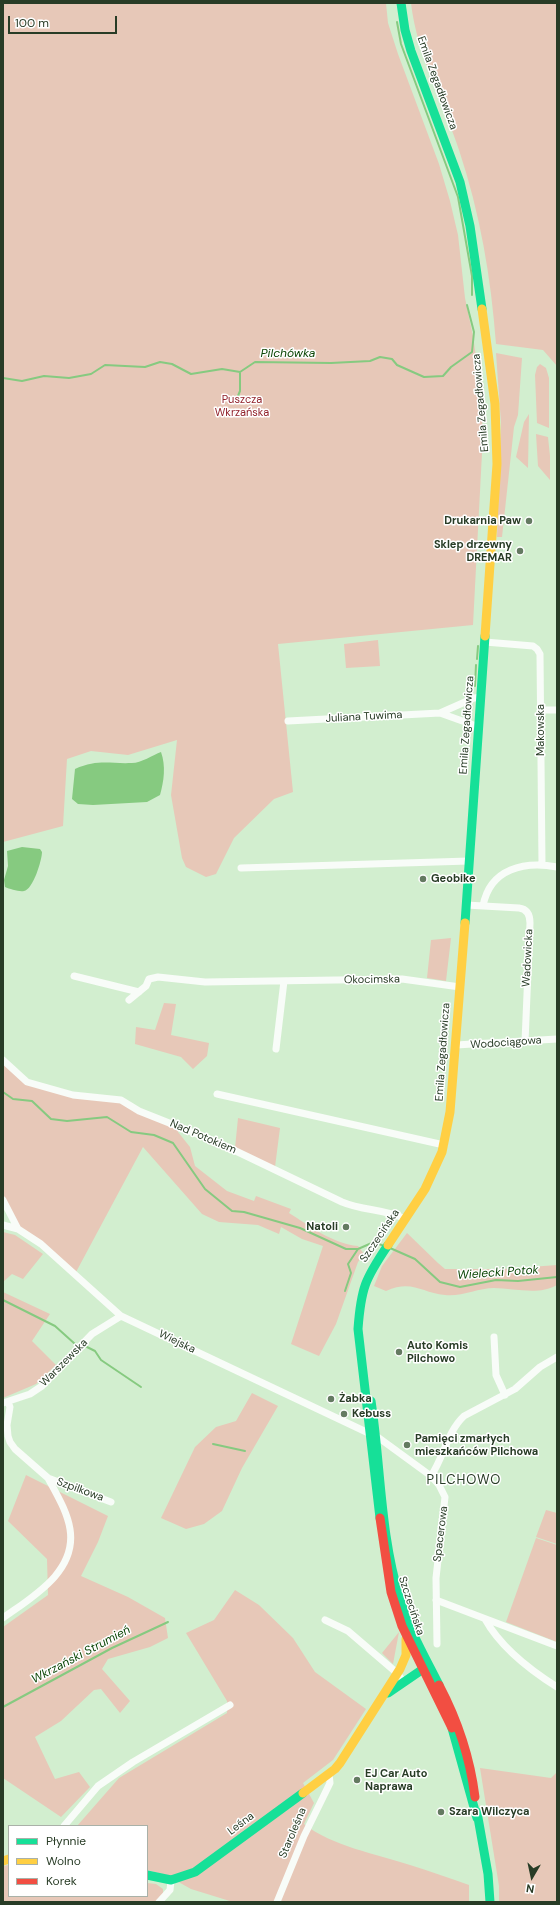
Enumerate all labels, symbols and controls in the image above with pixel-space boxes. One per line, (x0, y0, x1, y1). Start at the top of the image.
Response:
scale bar (10, 8, 119, 34)
text: 100 m (15, 15, 49, 31)
street label: Emila Zegadłowicza (414, 34, 460, 132)
water label: Pilchówka (261, 347, 315, 361)
street label: Emila Zegadłowicza (470, 353, 492, 453)
park label: Puszcza Wkrzańska (215, 393, 269, 419)
place label: Drukarnia Paw (444, 514, 521, 528)
marker: Drukarnia Paw (524, 516, 534, 526)
place label: Sklep drzewny DREMAR (434, 538, 512, 564)
marker: Sklep drzewny DREMAR (515, 546, 525, 556)
street label: Emila Zegadłowicza (457, 675, 477, 775)
street label: Makowska (534, 704, 548, 756)
street label: Juliana Tuwima (325, 708, 403, 726)
place label: Geobike (431, 872, 476, 886)
marker: Geobike (418, 874, 428, 884)
street label: Wadowicka (520, 929, 536, 987)
street label: Okocimska (344, 973, 400, 987)
street label: Emila Zegadłowicza (433, 1002, 453, 1102)
street label: Wodociągowa (470, 1034, 542, 1052)
street label: Nad Potokiem (168, 1117, 238, 1157)
street label: Szczecińska (357, 1207, 403, 1265)
place label: Natoli (306, 1220, 338, 1234)
marker: Natoli (341, 1222, 351, 1232)
water label: Wielecki Potok (457, 1263, 539, 1283)
street label: Wiejska (156, 1327, 198, 1357)
street label: Warszewska (37, 1336, 91, 1390)
place label: Auto Komis Pilchowo (407, 1339, 468, 1365)
marker: Auto Komis Pilchowo (394, 1347, 404, 1357)
place label: Żabka (339, 1392, 372, 1406)
marker: Żabka (326, 1394, 336, 1404)
place label: Kebuss (352, 1407, 391, 1421)
marker: Kebuss (339, 1409, 349, 1419)
place label: Pamięci zmarłych mieszkańców Pilchowa (415, 1432, 538, 1458)
marker: Pamięci zmarłych mieszkańców Pilchowa (402, 1440, 412, 1450)
district label: PILCHOWO (427, 1473, 501, 1489)
street label: Szpilkowa (55, 1475, 105, 1505)
street label: Spacerowa (431, 1505, 451, 1563)
street label: Szczecińska (395, 1575, 427, 1637)
water label: Wkrzański Strumień (29, 1623, 133, 1687)
place label: EJ Car Auto Naprawa (365, 1767, 427, 1793)
marker: EJ Car Auto Naprawa (352, 1775, 362, 1785)
place label: Szara Wilczyca (449, 1805, 530, 1819)
street label: Staroleśna (276, 1806, 310, 1860)
marker: Szara Wilczyca (436, 1807, 446, 1817)
street label: Leśna (225, 1810, 257, 1838)
legend (8, 1825, 148, 1897)
text: Płynnie (46, 1833, 86, 1849)
text: Wolno (46, 1853, 81, 1869)
north arrow (512, 1857, 552, 1897)
text: Korek (46, 1873, 77, 1889)
text: N (525, 1881, 535, 1896)

